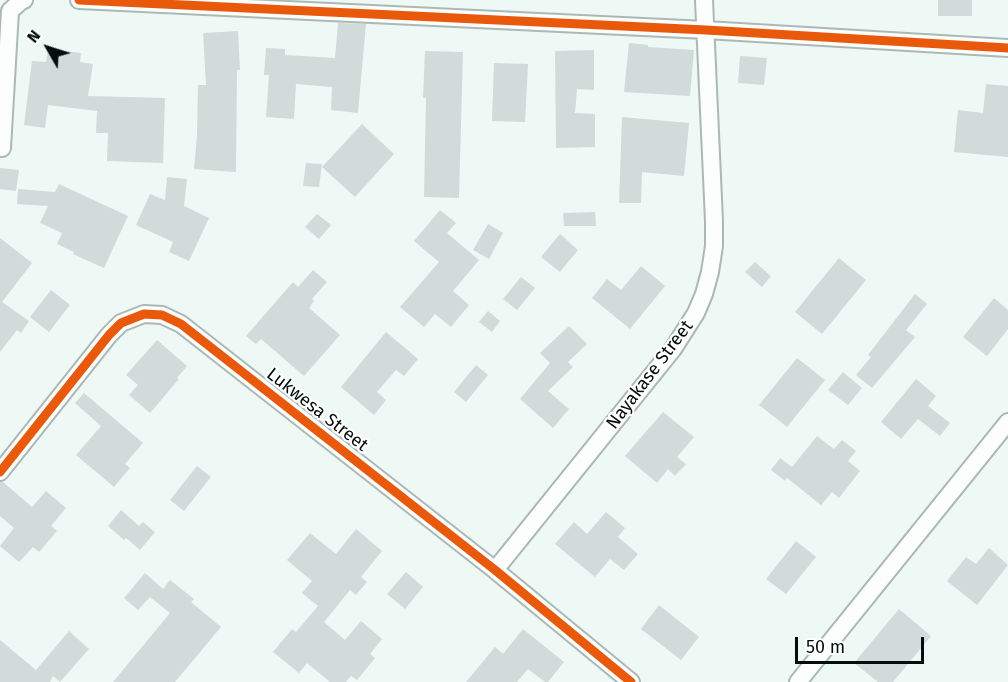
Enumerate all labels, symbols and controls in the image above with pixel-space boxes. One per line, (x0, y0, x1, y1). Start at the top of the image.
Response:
north arrow (18, 18, 78, 78)
text: N (23, 26, 44, 46)
street label: Nayakase Street (602, 316, 698, 434)
street label: Lukwesa Street (262, 364, 372, 456)
scale bar (798, 625, 927, 663)
text: 50 m (806, 636, 845, 658)

